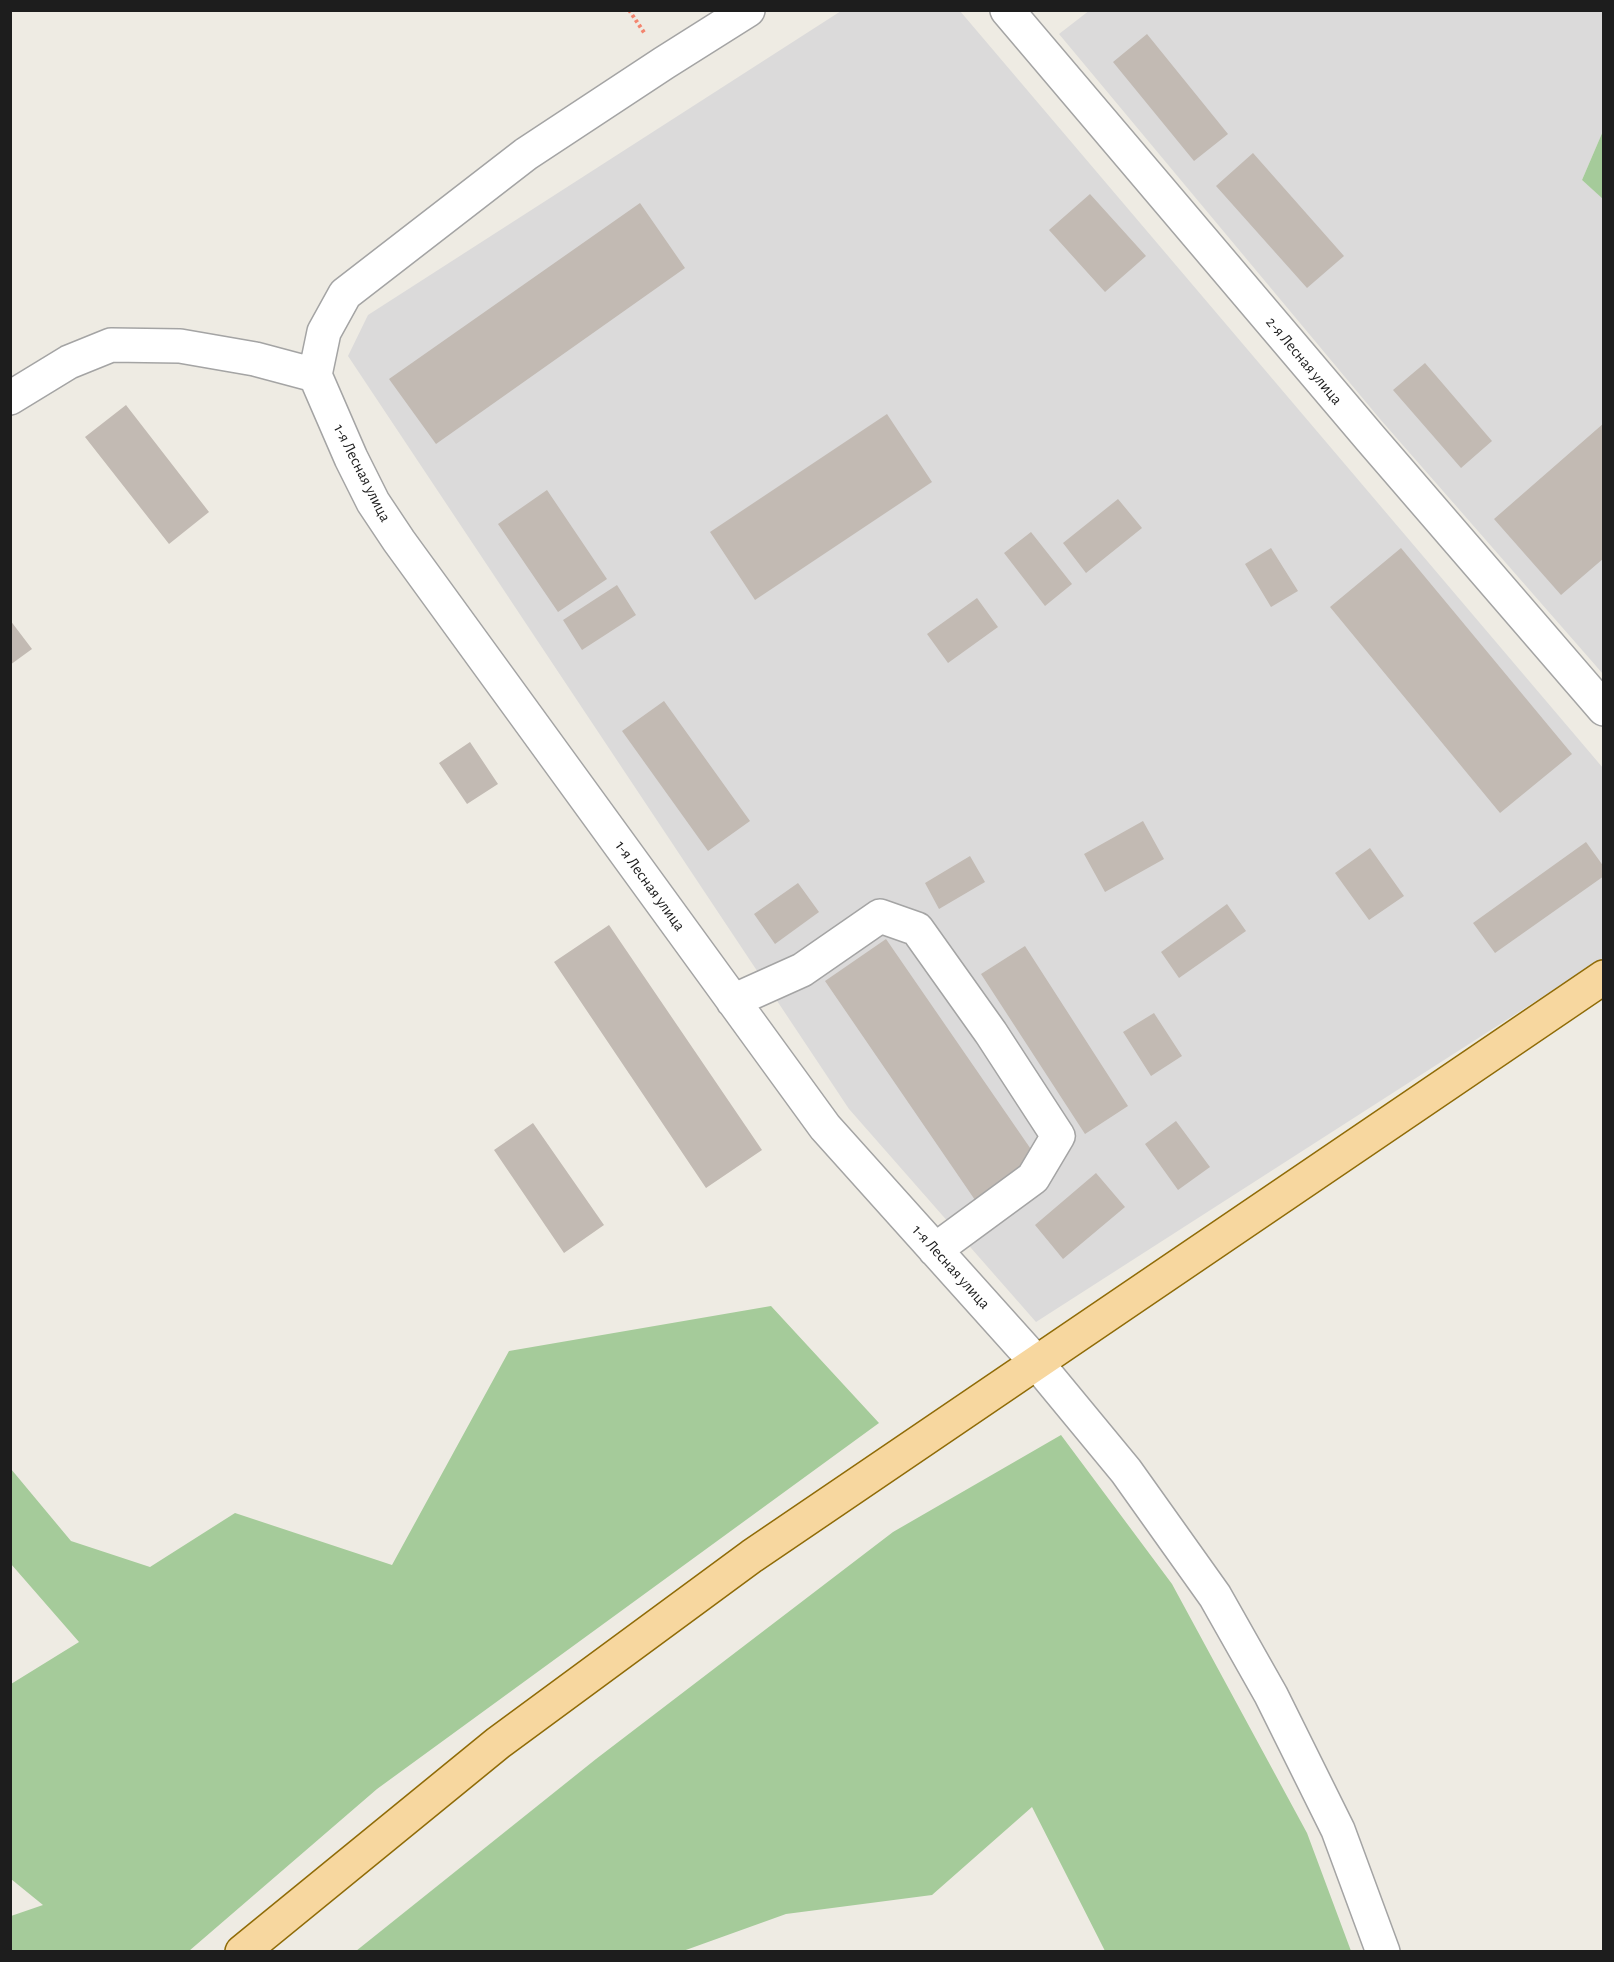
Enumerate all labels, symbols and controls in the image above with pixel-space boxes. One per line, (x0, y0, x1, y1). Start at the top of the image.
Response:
street label: 2-я Лесная улица (1262, 313, 1346, 409)
street label: 1-я Лесная улица (329, 421, 395, 525)
street label: 1-я Лесная улица (611, 837, 689, 935)
street label: 1-я Лесная улица (908, 1221, 994, 1313)

